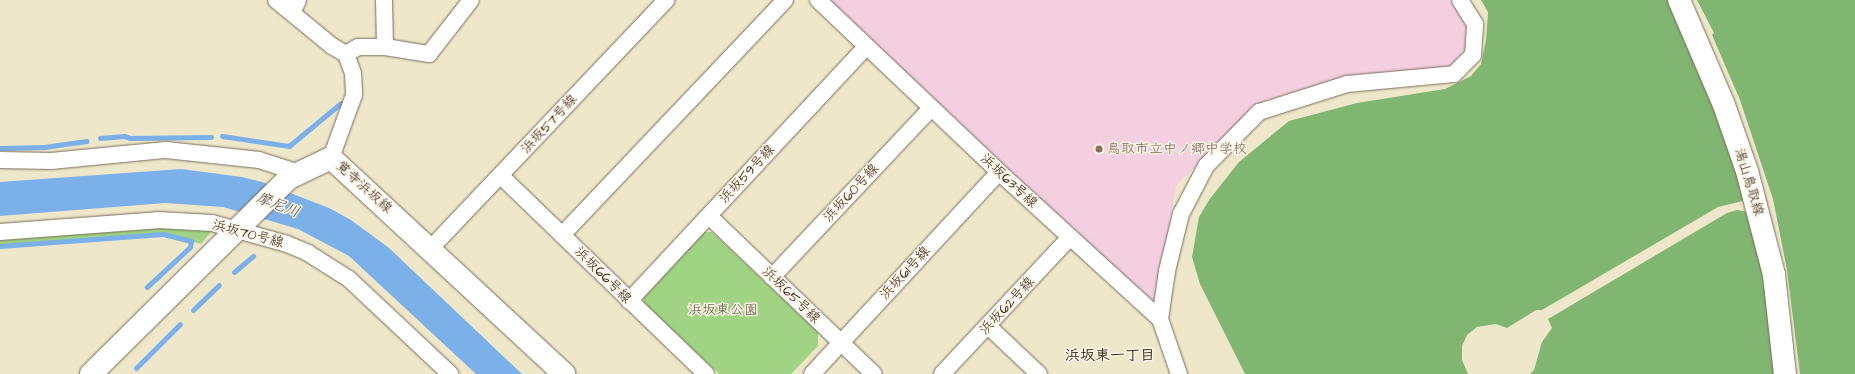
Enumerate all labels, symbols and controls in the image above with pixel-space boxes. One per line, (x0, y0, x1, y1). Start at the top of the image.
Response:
street label: 浜坂57号線 (517, 91, 581, 157)
street label: 浜坂59号線 (716, 141, 778, 207)
place label: 鳥取市立中ノ郷中学校 (1107, 141, 1247, 157)
marker: 鳥取市立中ノ郷中学校 (1094, 144, 1104, 154)
street label: 湯山鳥取線 (1731, 146, 1767, 218)
street label: 浜坂63号線 (977, 150, 1041, 212)
street label: 覚寺浜坂線 (332, 157, 396, 217)
street label: 浜坂60号線 (820, 160, 882, 226)
water label: 摩尼川 (254, 189, 302, 221)
street label: 浜坂70号線 (210, 216, 286, 252)
street label: 浜坂66号線 (571, 243, 635, 307)
street label: 浜坂61号線 (876, 243, 934, 303)
street label: 浜坂65号線 (758, 263, 824, 327)
street label: 浜坂62号線 (976, 274, 1038, 338)
park label: 浜坂東公園 (688, 302, 758, 318)
district label: 浜坂東一丁目 (1065, 347, 1155, 365)

